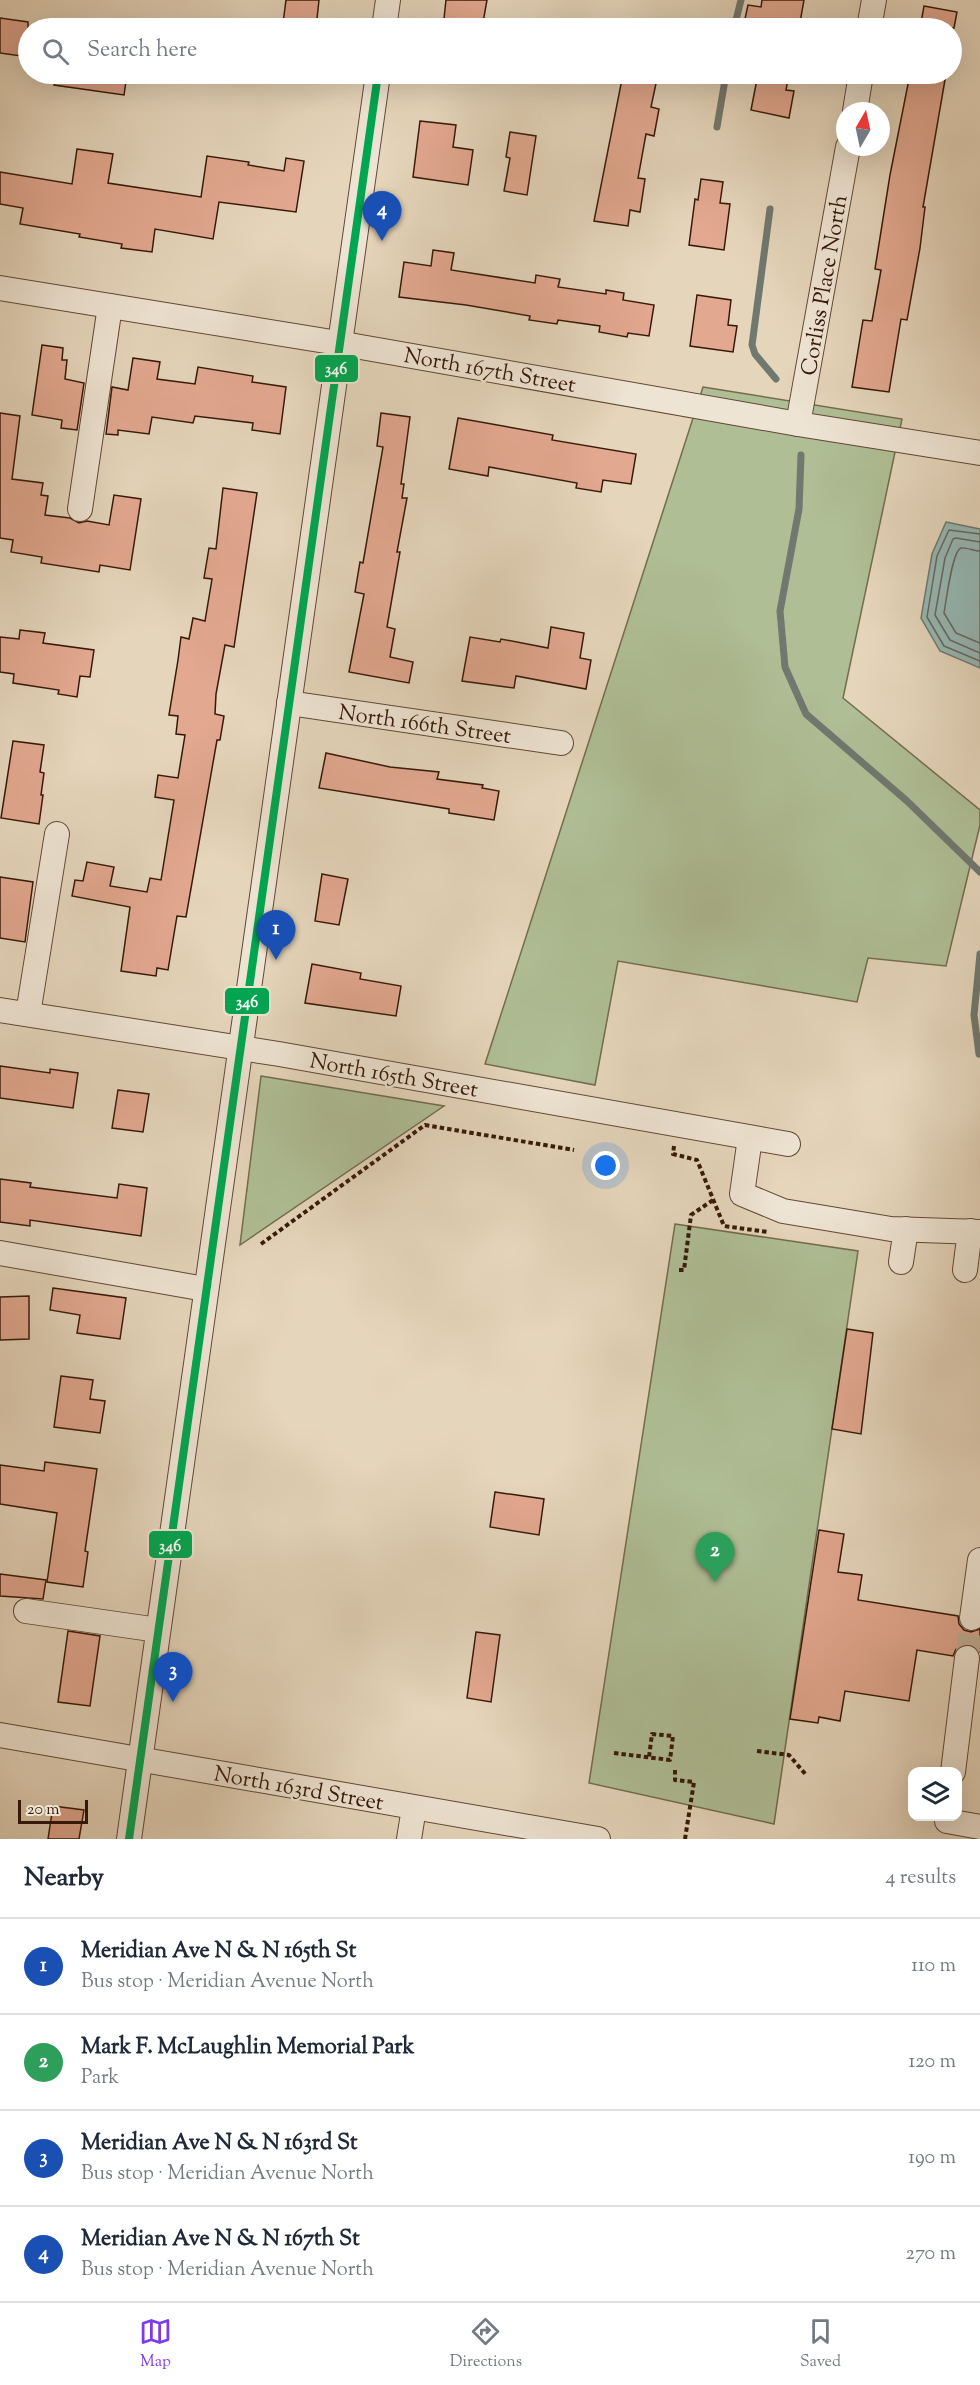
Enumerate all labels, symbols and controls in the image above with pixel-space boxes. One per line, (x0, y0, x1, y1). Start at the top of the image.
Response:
search box (18, 18, 962, 84)
icon: search (39, 35, 72, 68)
text: Search here (87, 35, 197, 67)
north arrow (836, 102, 890, 156)
pin: 4 (362, 192, 401, 241)
street label: Corliss Place North (794, 193, 858, 378)
street label: North 167th Street (401, 341, 578, 403)
line badge: 346 (314, 354, 359, 383)
text: 346 (325, 359, 347, 382)
street label: North 166th Street (336, 698, 513, 754)
pin: 1 (256, 910, 296, 960)
line badge: 346 (224, 987, 270, 1015)
text: 346 (236, 992, 258, 1015)
street label: North 165th Street (307, 1046, 481, 1108)
your location (591, 1151, 620, 1180)
line badge: 346 (148, 1530, 193, 1559)
pin: 2 (696, 1532, 734, 1582)
text: 346 (159, 1536, 181, 1559)
pin: 3 (154, 1652, 192, 1702)
street label: North 163rd Street (211, 1759, 386, 1821)
map controls (908, 1767, 962, 1821)
button: layers (908, 1767, 962, 1821)
scale bar (18, 1797, 88, 1824)
text: 20 m (27, 1799, 60, 1822)
text: Nearby (24, 1860, 104, 1897)
text: 4 results (885, 1864, 956, 1893)
text: Meridian Ave N & N 165th St (81, 1936, 356, 1968)
text: 1 (40, 1952, 47, 1981)
text: 110 m (911, 1952, 956, 1981)
text: Bus stop · Meridian Avenue North (81, 1968, 374, 1997)
text: Mark F. McLaughlin Memorial Park (81, 2032, 414, 2064)
text: 2 (39, 2048, 48, 2077)
text: 120 m (908, 2048, 956, 2077)
text: Park (81, 2064, 119, 2093)
text: Meridian Ave N & N 163rd St (81, 2128, 358, 2160)
text: 3 (39, 2144, 48, 2173)
text: 190 m (908, 2144, 956, 2173)
text: Bus stop · Meridian Avenue North (81, 2160, 374, 2189)
text: Meridian Ave N & N 167th St (81, 2224, 360, 2256)
text: 4 (38, 2240, 49, 2269)
text: 270 m (906, 2240, 956, 2269)
text: Bus stop · Meridian Avenue North (81, 2256, 374, 2285)
tab: Map (139, 2315, 172, 2374)
tab: Directions (450, 2315, 522, 2374)
tab: Saved (800, 2315, 841, 2374)

